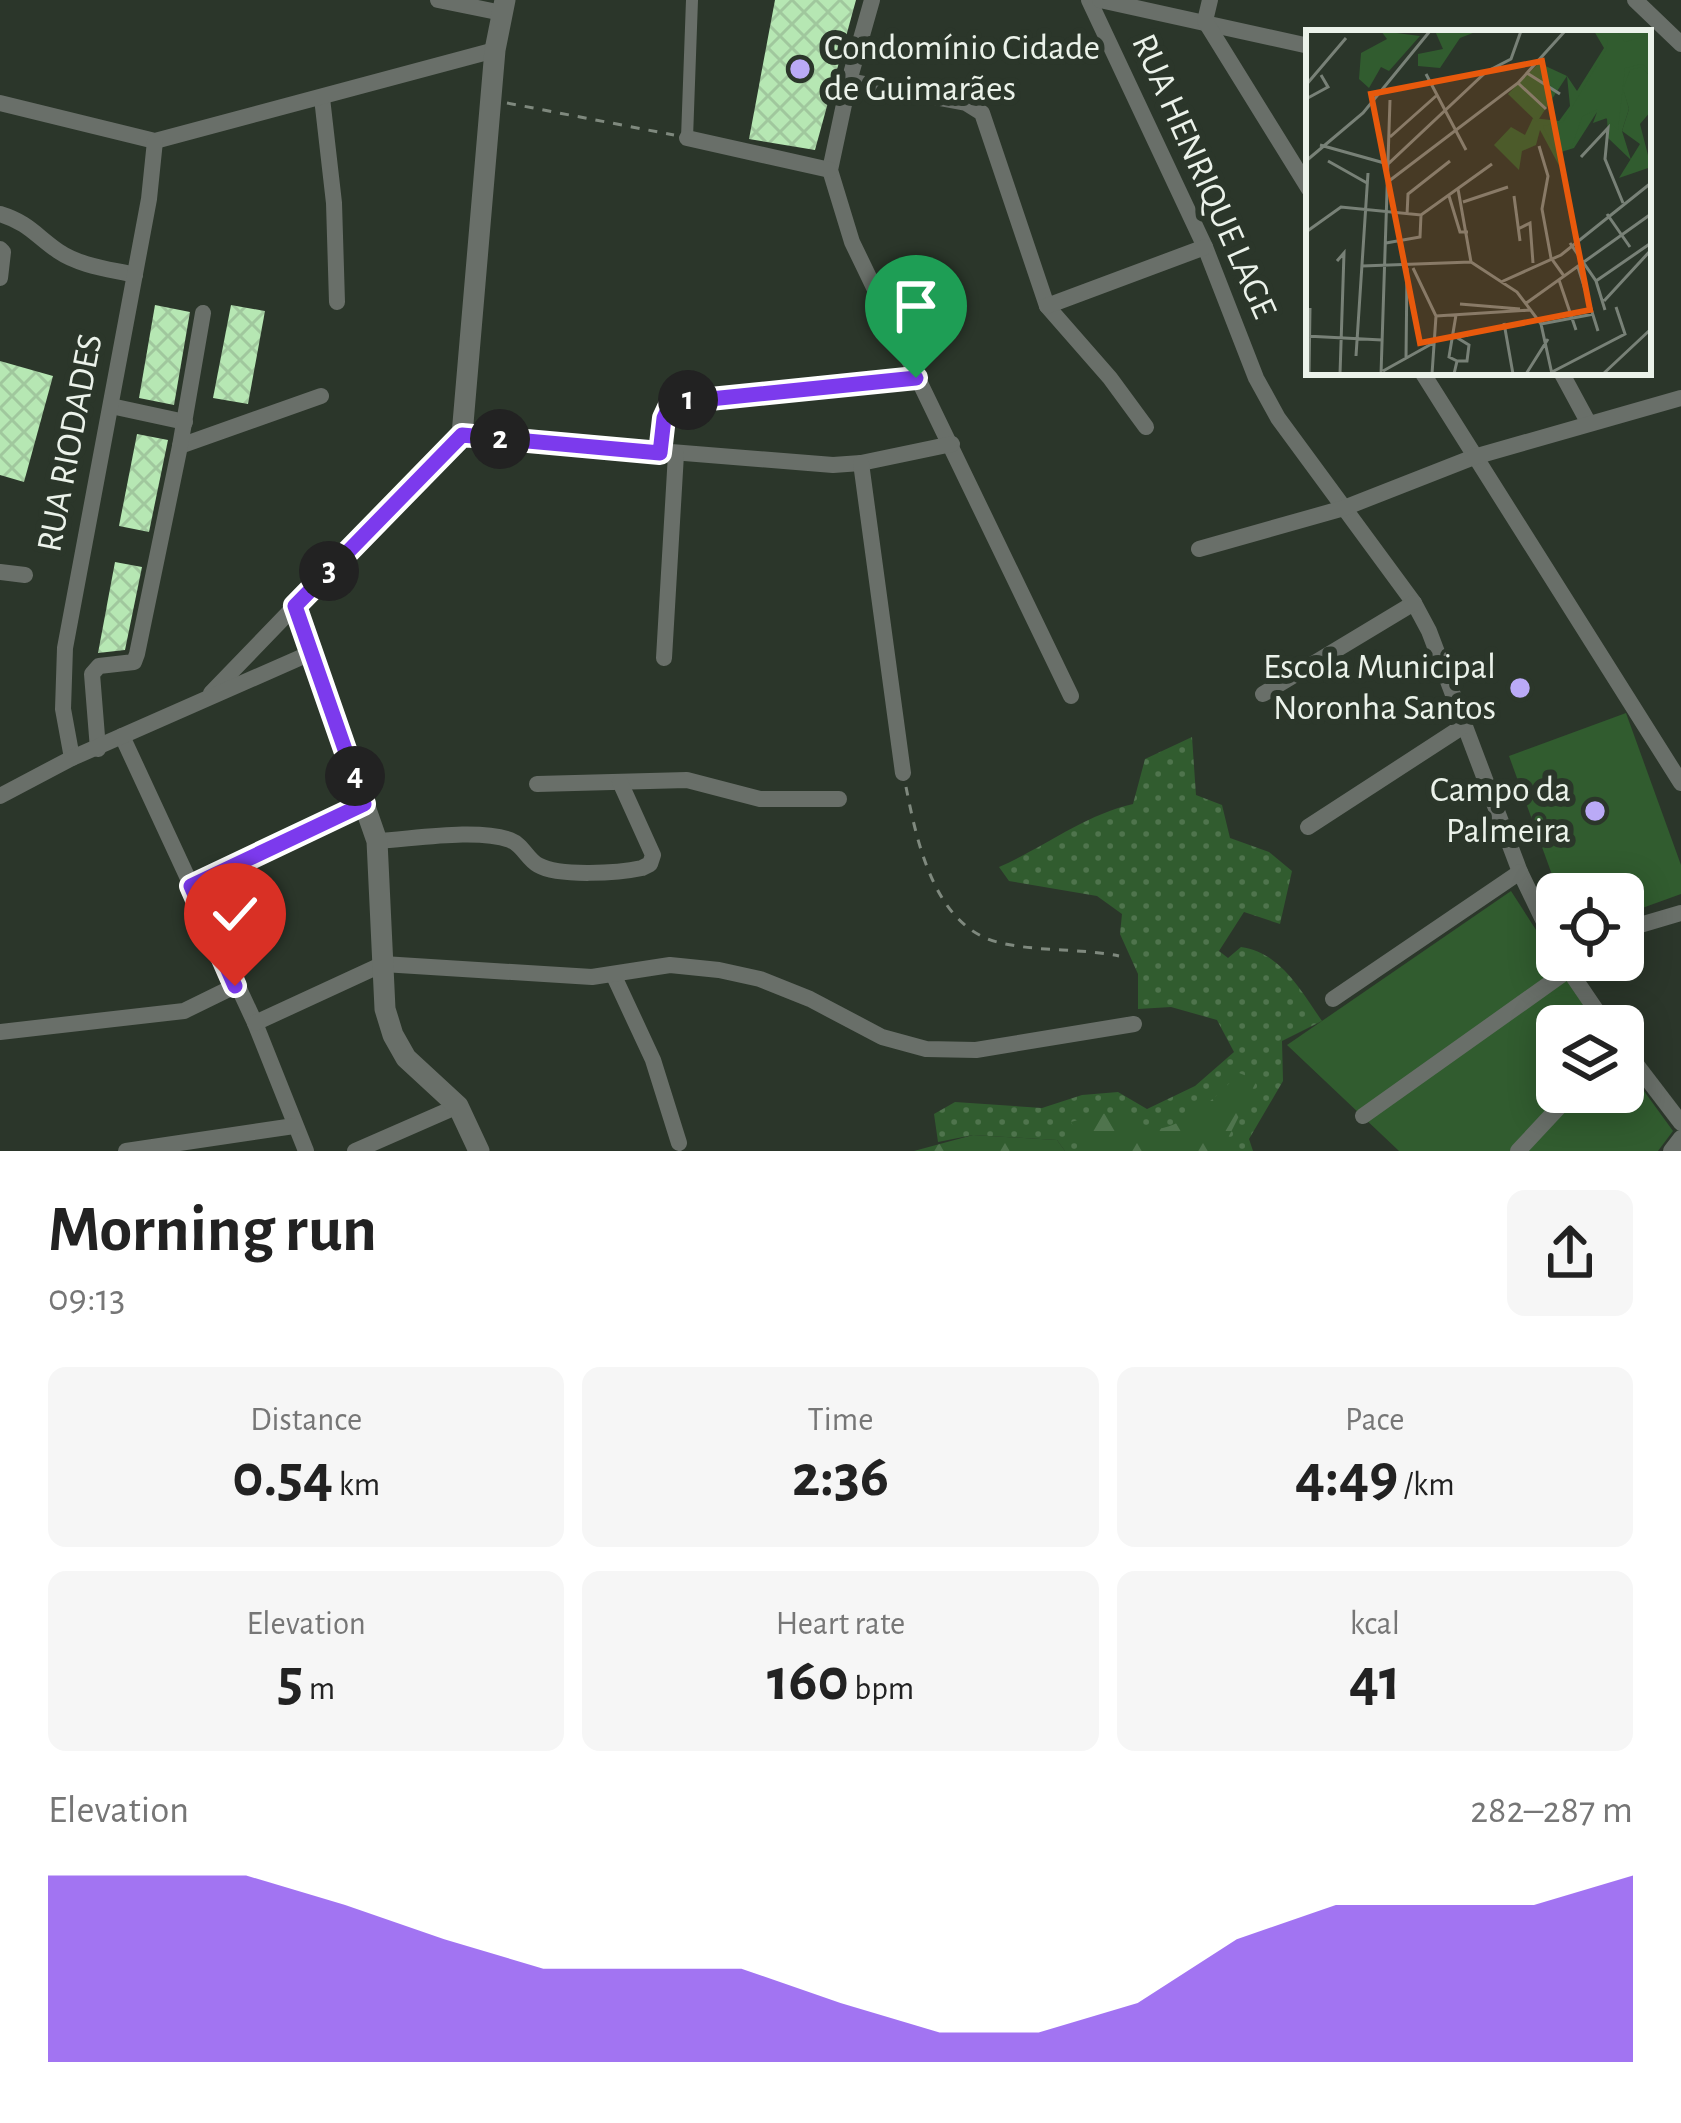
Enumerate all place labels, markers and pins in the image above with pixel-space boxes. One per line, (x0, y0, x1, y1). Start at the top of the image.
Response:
place label: Condomínio Cidade de Guimarães (824, 30, 1100, 107)
marker: Condomínio Cidade de Guimarães (787, 56, 813, 82)
pin (865, 255, 967, 378)
pin: 1 (658, 370, 718, 430)
pin: 2 (470, 409, 530, 469)
pin: 3 (299, 541, 359, 601)
place label: Escola Municipal Noronha Santos (1263, 649, 1496, 726)
marker: Escola Municipal Noronha Santos (1507, 675, 1533, 701)
pin: 4 (325, 746, 385, 806)
place label: Campo da Palmeira (1430, 772, 1571, 849)
marker: Campo da Palmeira (1582, 798, 1608, 824)
pin (184, 863, 286, 986)

